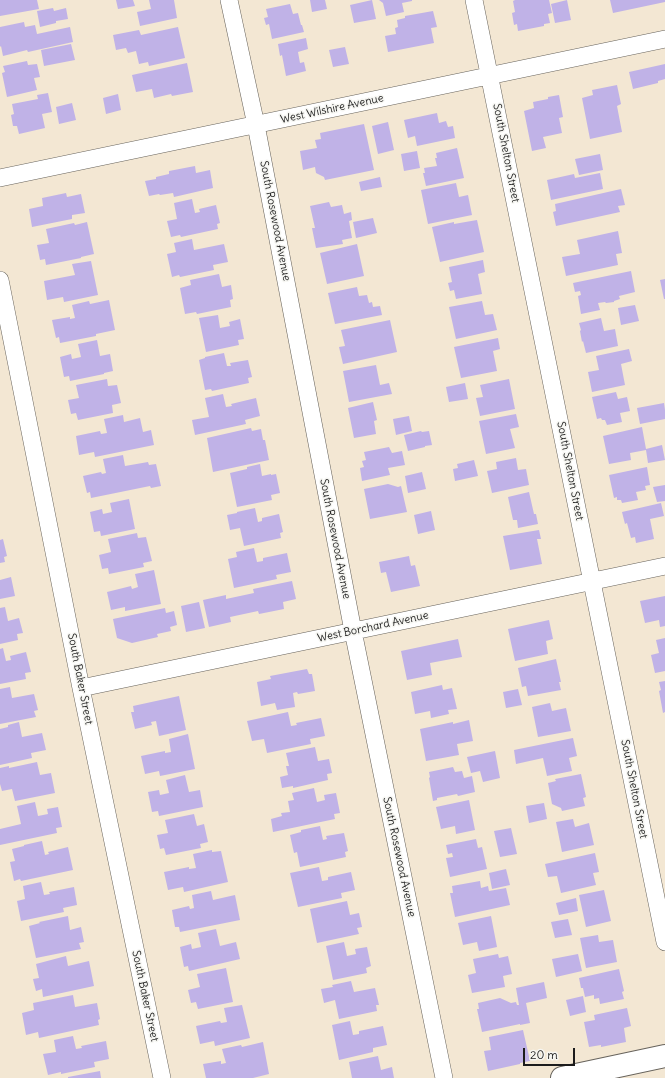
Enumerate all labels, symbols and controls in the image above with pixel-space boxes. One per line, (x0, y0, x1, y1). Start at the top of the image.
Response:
street label: West Wilshire Avenue (279, 92, 385, 126)
street label: South Shelton Street (490, 102, 522, 204)
street label: South Rosewood Avenue (257, 160, 293, 282)
street label: South Shelton Street (554, 420, 586, 522)
street label: South Rosewood Avenue (317, 478, 353, 600)
street label: West Borchard Avenue (316, 609, 430, 645)
street label: South Baker Street (65, 632, 95, 726)
street label: South Shelton Street (618, 738, 650, 840)
street label: South Rosewood Avenue (380, 796, 418, 918)
street label: South Baker Street (129, 949, 161, 1043)
scale bar (525, 1040, 577, 1066)
text: 20 m (530, 1047, 558, 1062)

